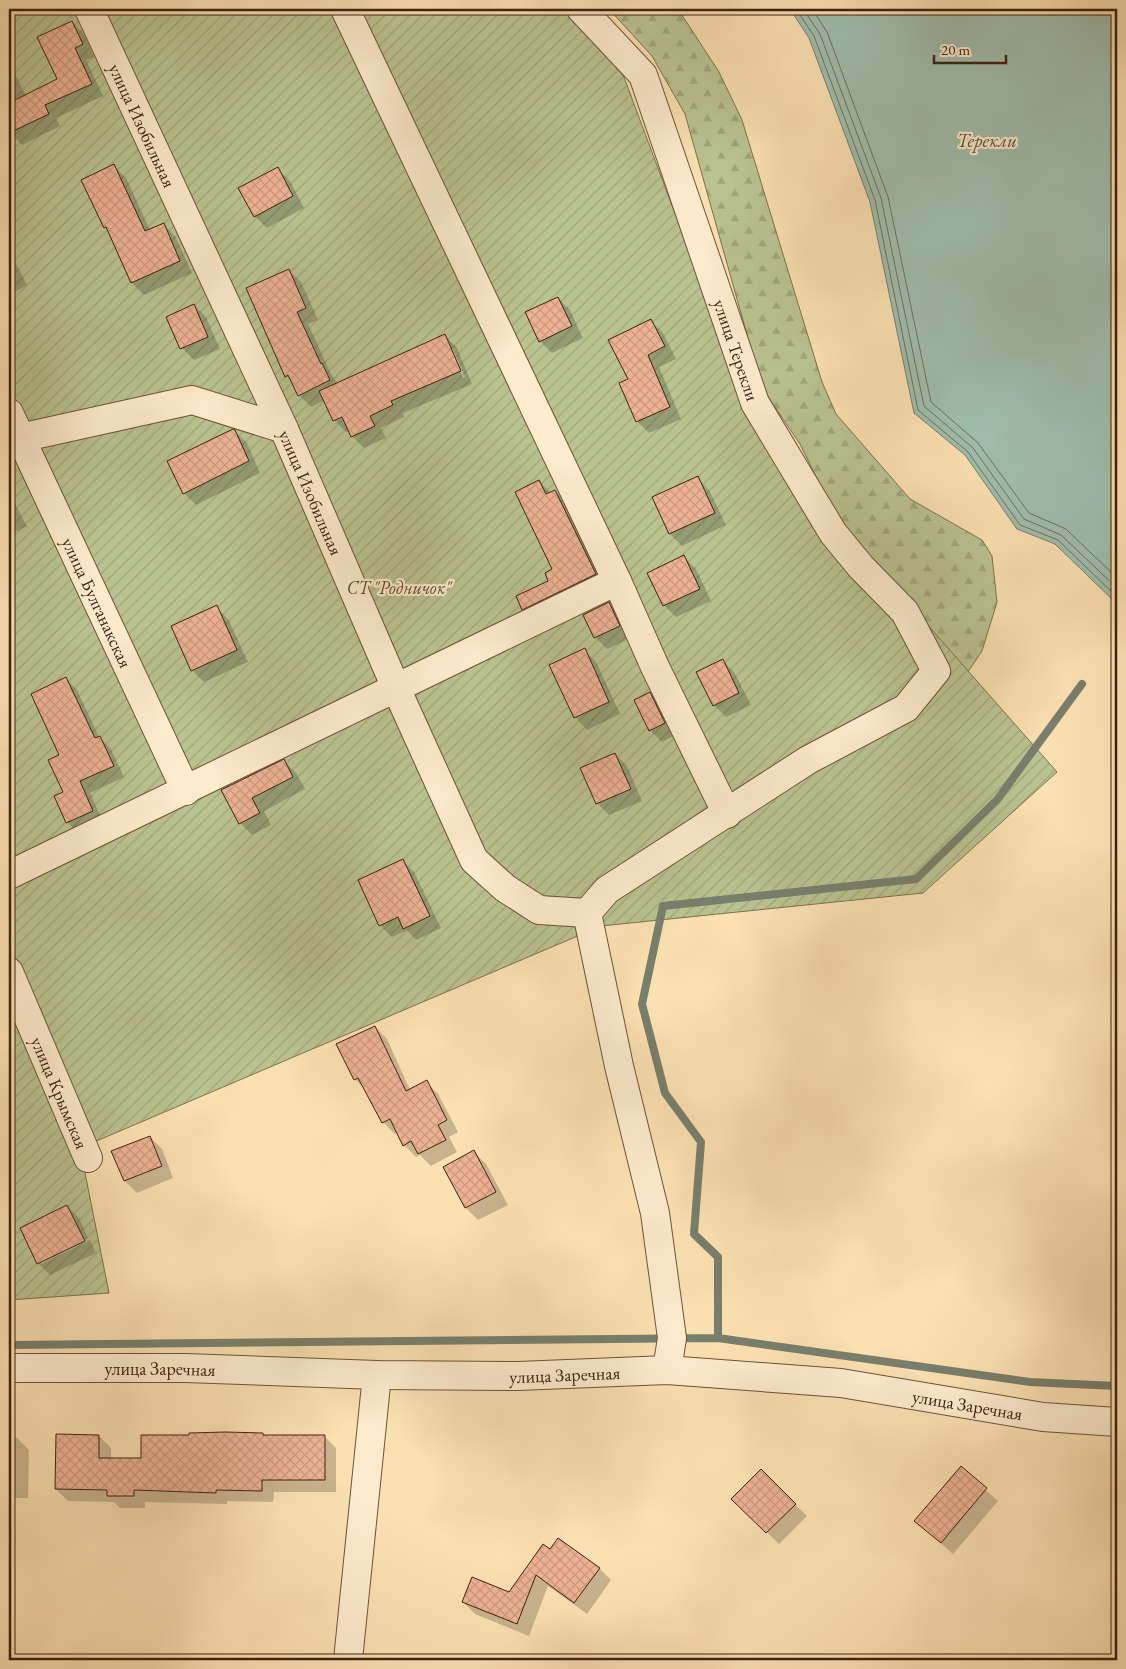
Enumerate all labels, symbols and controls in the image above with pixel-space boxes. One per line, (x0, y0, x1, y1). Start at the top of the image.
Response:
scale bar (934, 32, 1006, 64)
text: 20 m (941, 40, 970, 59)
street label: улица Изобильная (104, 59, 182, 191)
water label: Терекли (957, 128, 1017, 153)
street label: улица Терекли (709, 296, 765, 404)
street label: улица Изобильная (274, 426, 349, 558)
street label: улица Булганакская (57, 533, 138, 671)
park label: СТ "Родничок" (347, 576, 453, 599)
street label: улица Крымская (26, 1033, 94, 1152)
street label: улица Заречная (104, 1356, 216, 1381)
street label: улица Заречная (509, 1360, 621, 1388)
street label: улица Заречная (911, 1384, 1024, 1425)

